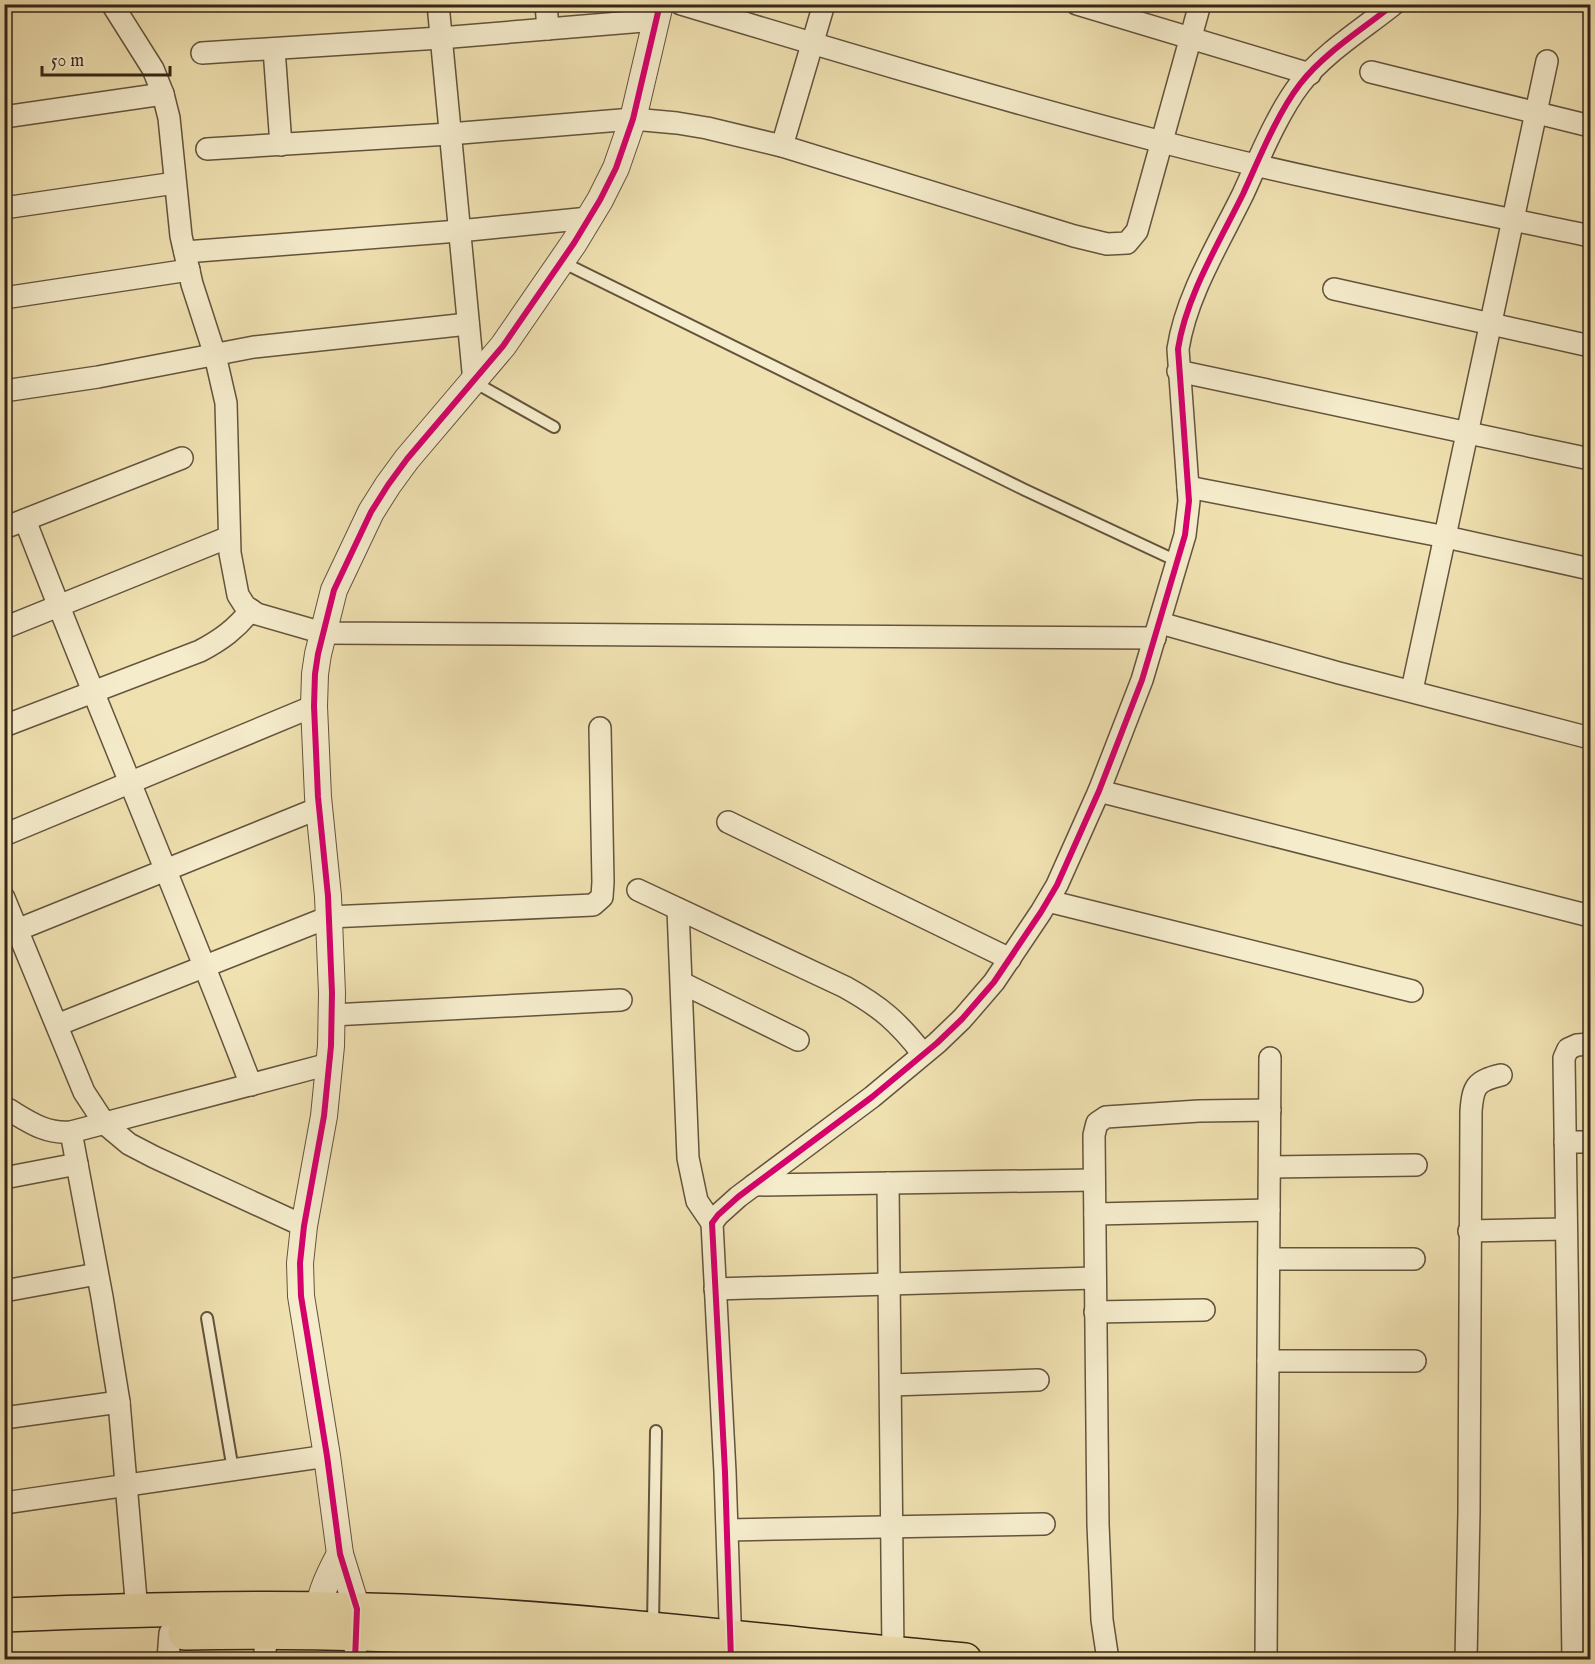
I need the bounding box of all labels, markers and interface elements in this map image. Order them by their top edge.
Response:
scale bar [42,39,170,77]
text: 50 m [51,50,84,73]

